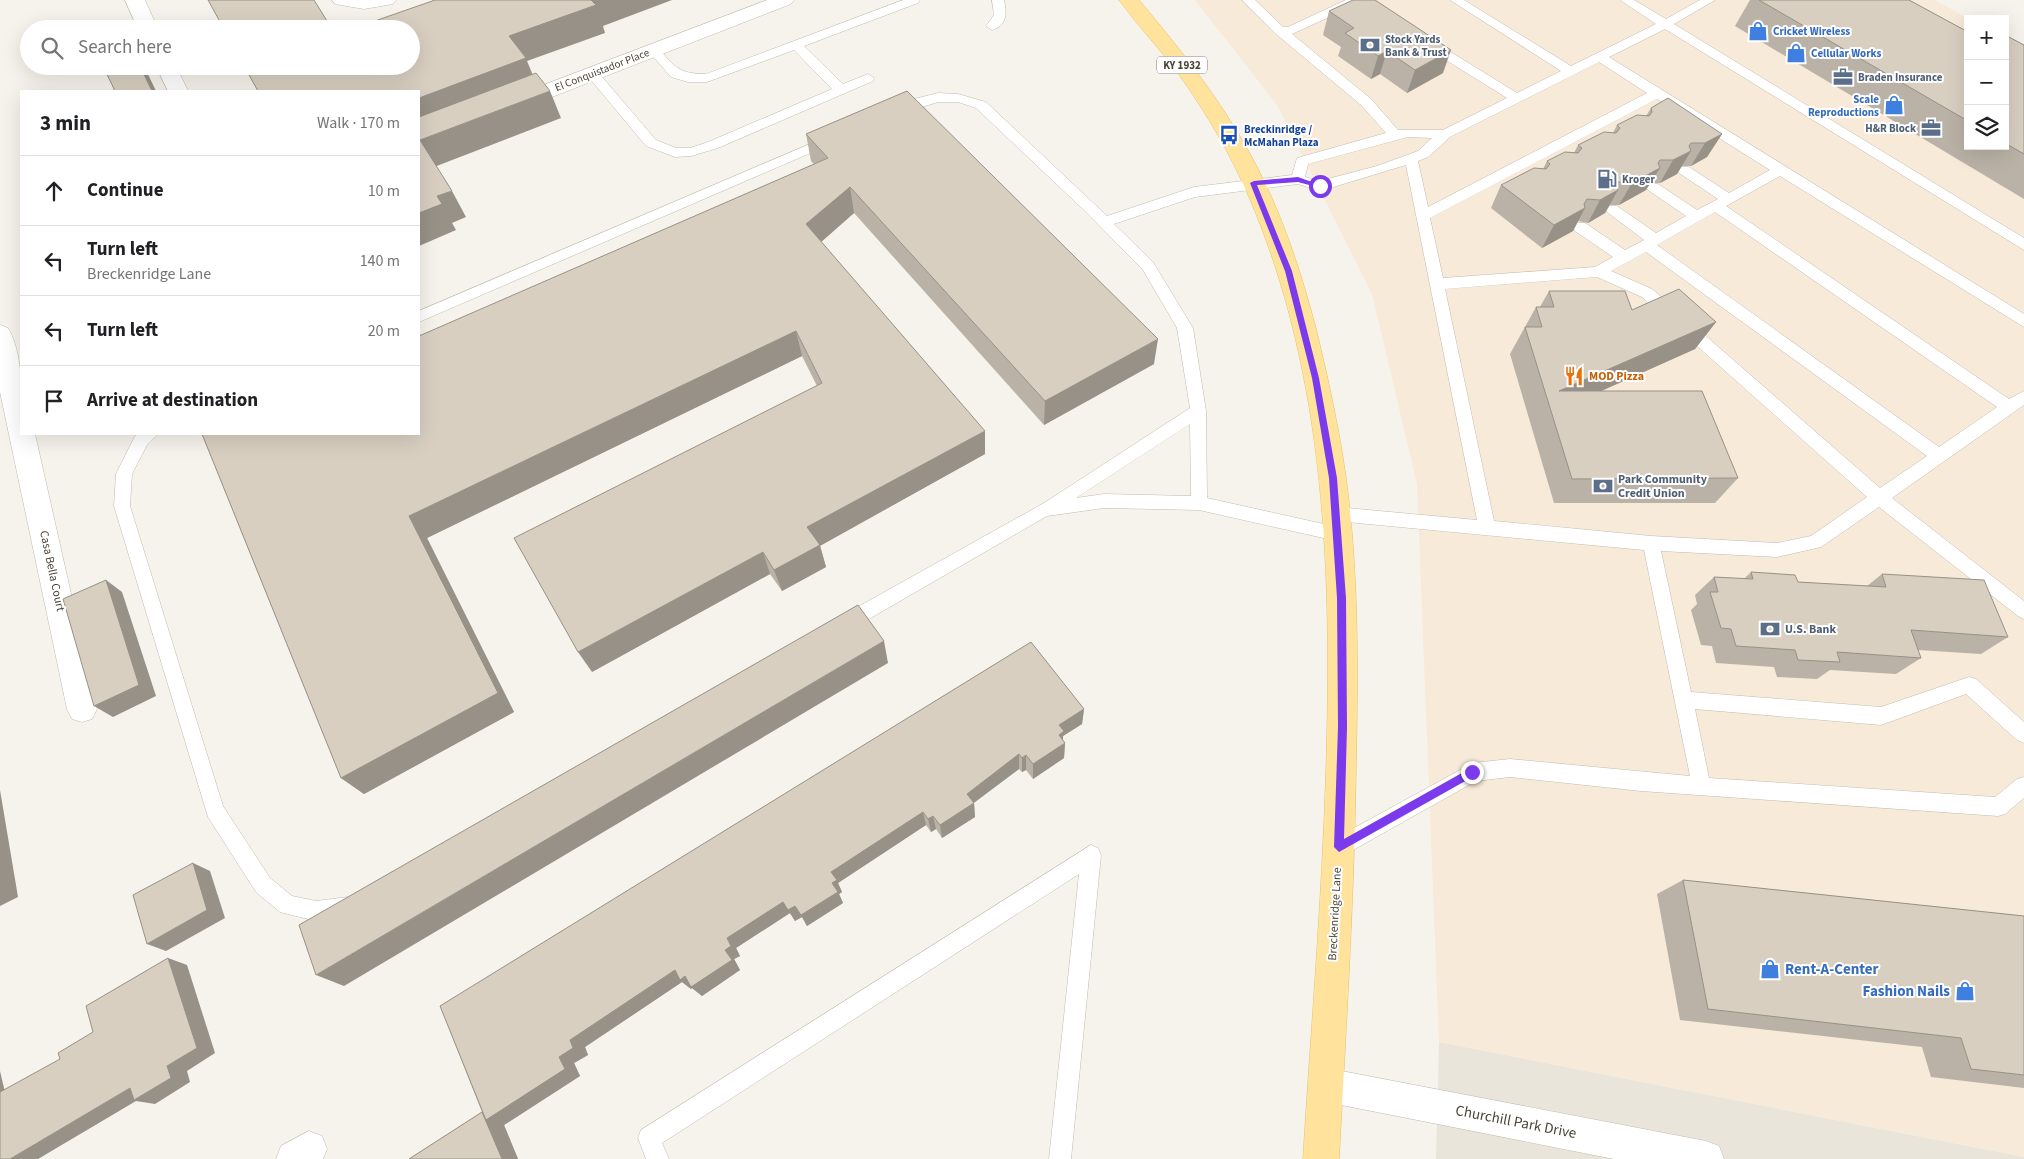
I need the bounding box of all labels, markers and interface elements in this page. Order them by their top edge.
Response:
map controls [1964,15,2009,150]
button: + [1964,15,2009,60]
search box [20,20,420,75]
shop icon: Cricket Wireless [1747,20,1769,42]
place label: Cricket Wireless [1773,24,1850,39]
place label: Stock Yards Bank & Trust [1385,32,1447,60]
icon: search [38,34,66,62]
text: Search here [78,34,172,61]
bank icon: Stock Yards Bank & Trust [1359,34,1381,56]
shop icon: Cellular Works [1785,42,1807,64]
street label: El Conquistador Place [553,45,652,95]
place label: Cellular Works [1811,46,1882,61]
road number: KY 1932 [1157,56,1207,74]
button: − [1964,60,2009,105]
office icon: Braden Insurance [1832,66,1854,88]
place label: Braden Insurance [1858,70,1943,85]
place label: Scale Reproductions [1808,92,1879,120]
shop icon: Scale Reproductions [1883,94,1905,116]
button: layers [1964,105,2009,150]
text: 3 min [40,108,91,138]
text: Walk · 170 m [317,112,400,134]
office icon: H&R Block [1920,117,1942,139]
place label: H&R Block [1865,121,1916,136]
place label: Breckinridge / McMahan Plaza [1244,122,1319,150]
bus stop icon: Breckinridge / McMahan Plaza [1218,124,1240,146]
fuel station icon: Kroger [1596,168,1618,190]
place label: Kroger [1622,172,1655,187]
route start [1309,175,1332,198]
icon: ahead [40,177,68,205]
text: Continue [87,177,164,204]
text: 10 m [368,180,400,202]
text: Turn left [87,236,158,263]
icon: left [40,247,68,275]
text: 140 m [360,250,400,272]
text: Breckenridge Lane [87,263,211,285]
icon: left [40,317,68,345]
text: Turn left [87,317,158,344]
text: 20 m [368,320,400,342]
restaurant icon: MOD Pizza [1563,365,1585,387]
place label: MOD Pizza [1589,368,1644,385]
icon: arrive [40,387,68,415]
text: Arrive at destination [87,387,258,414]
place label: Park Community Credit Union [1618,471,1708,502]
bank icon: Park Community Credit Union [1592,475,1614,497]
street label: Casa Bella Court [35,529,69,613]
bank icon: U.S. Bank [1759,618,1781,640]
place label: U.S. Bank [1785,621,1836,638]
route end [1461,761,1484,784]
street label: Breckenridge Lane [1324,867,1346,961]
shop icon: Rent-A-Center [1759,958,1781,980]
place label: Rent-A-Center [1785,959,1878,980]
shop icon: Fashion Nails [1954,980,1976,1002]
place label: Fashion Nails [1863,981,1950,1002]
street label: Churchill Park Drive [1454,1100,1578,1144]

